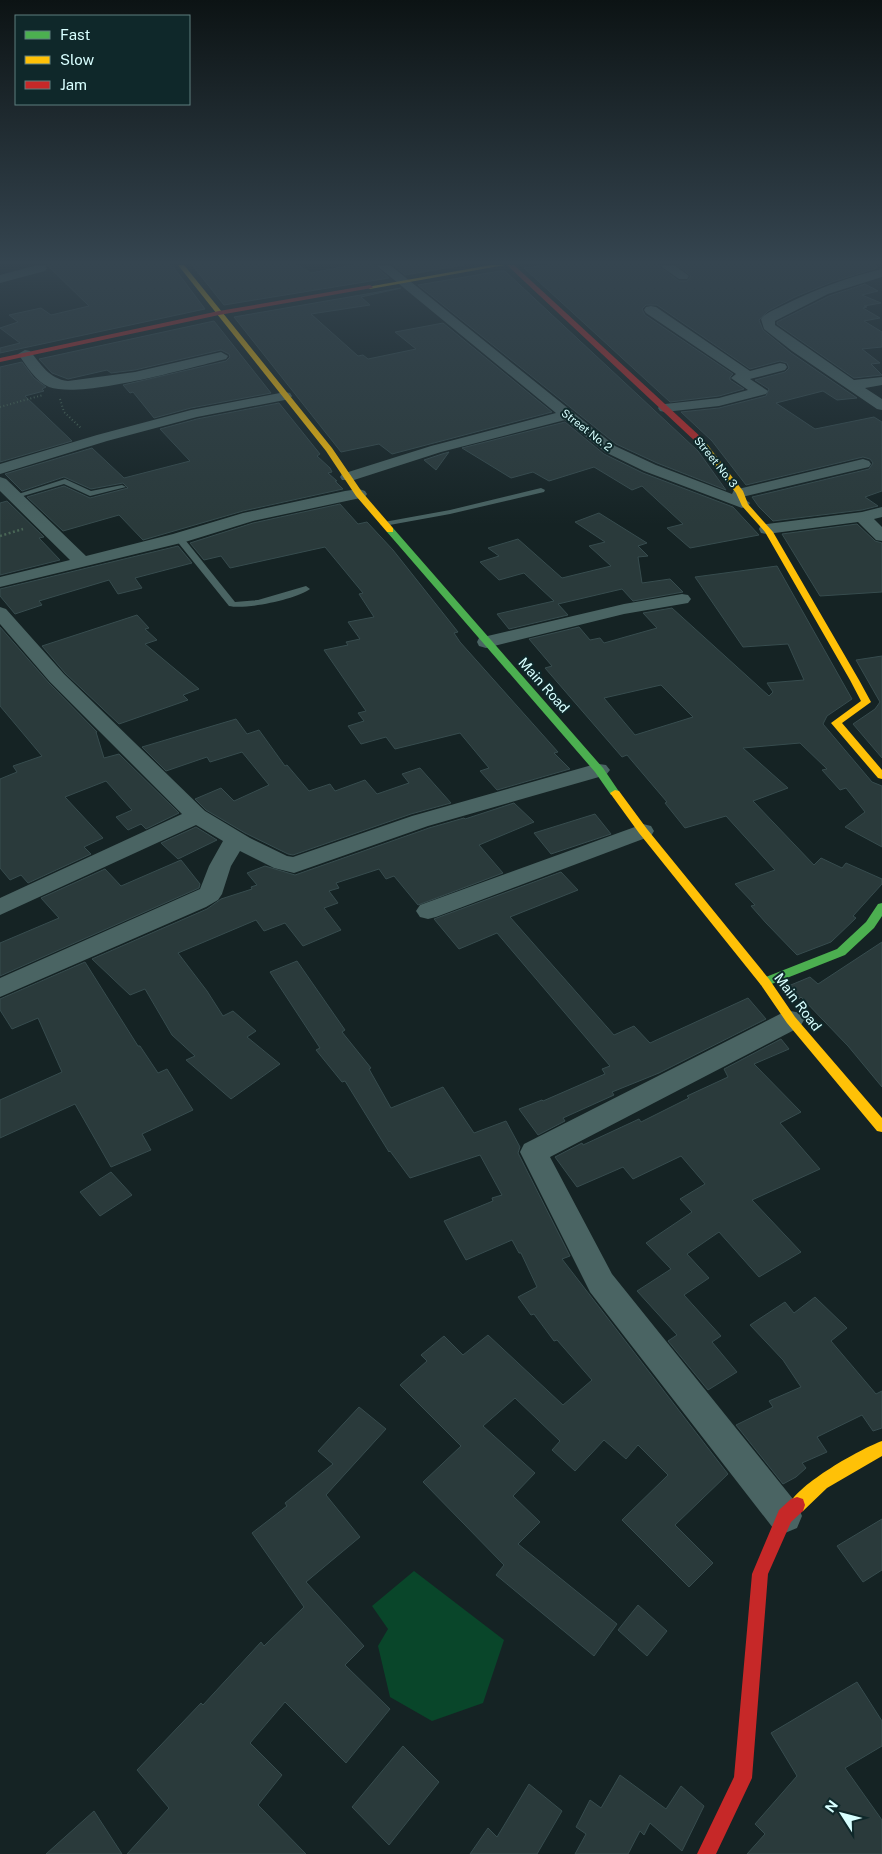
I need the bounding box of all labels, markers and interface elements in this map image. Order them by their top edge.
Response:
legend [15,15,190,105]
text: Fast [60,26,90,43]
text: Slow [60,51,95,68]
text: Jam [60,76,87,93]
street label: Street No. 2 [559,407,615,454]
street label: Street No. 3 [692,434,740,490]
street label: Main Road [515,654,573,716]
street label: Main Road [771,970,825,1034]
north arrow [817,1789,867,1839]
text: N [822,1797,841,1815]

